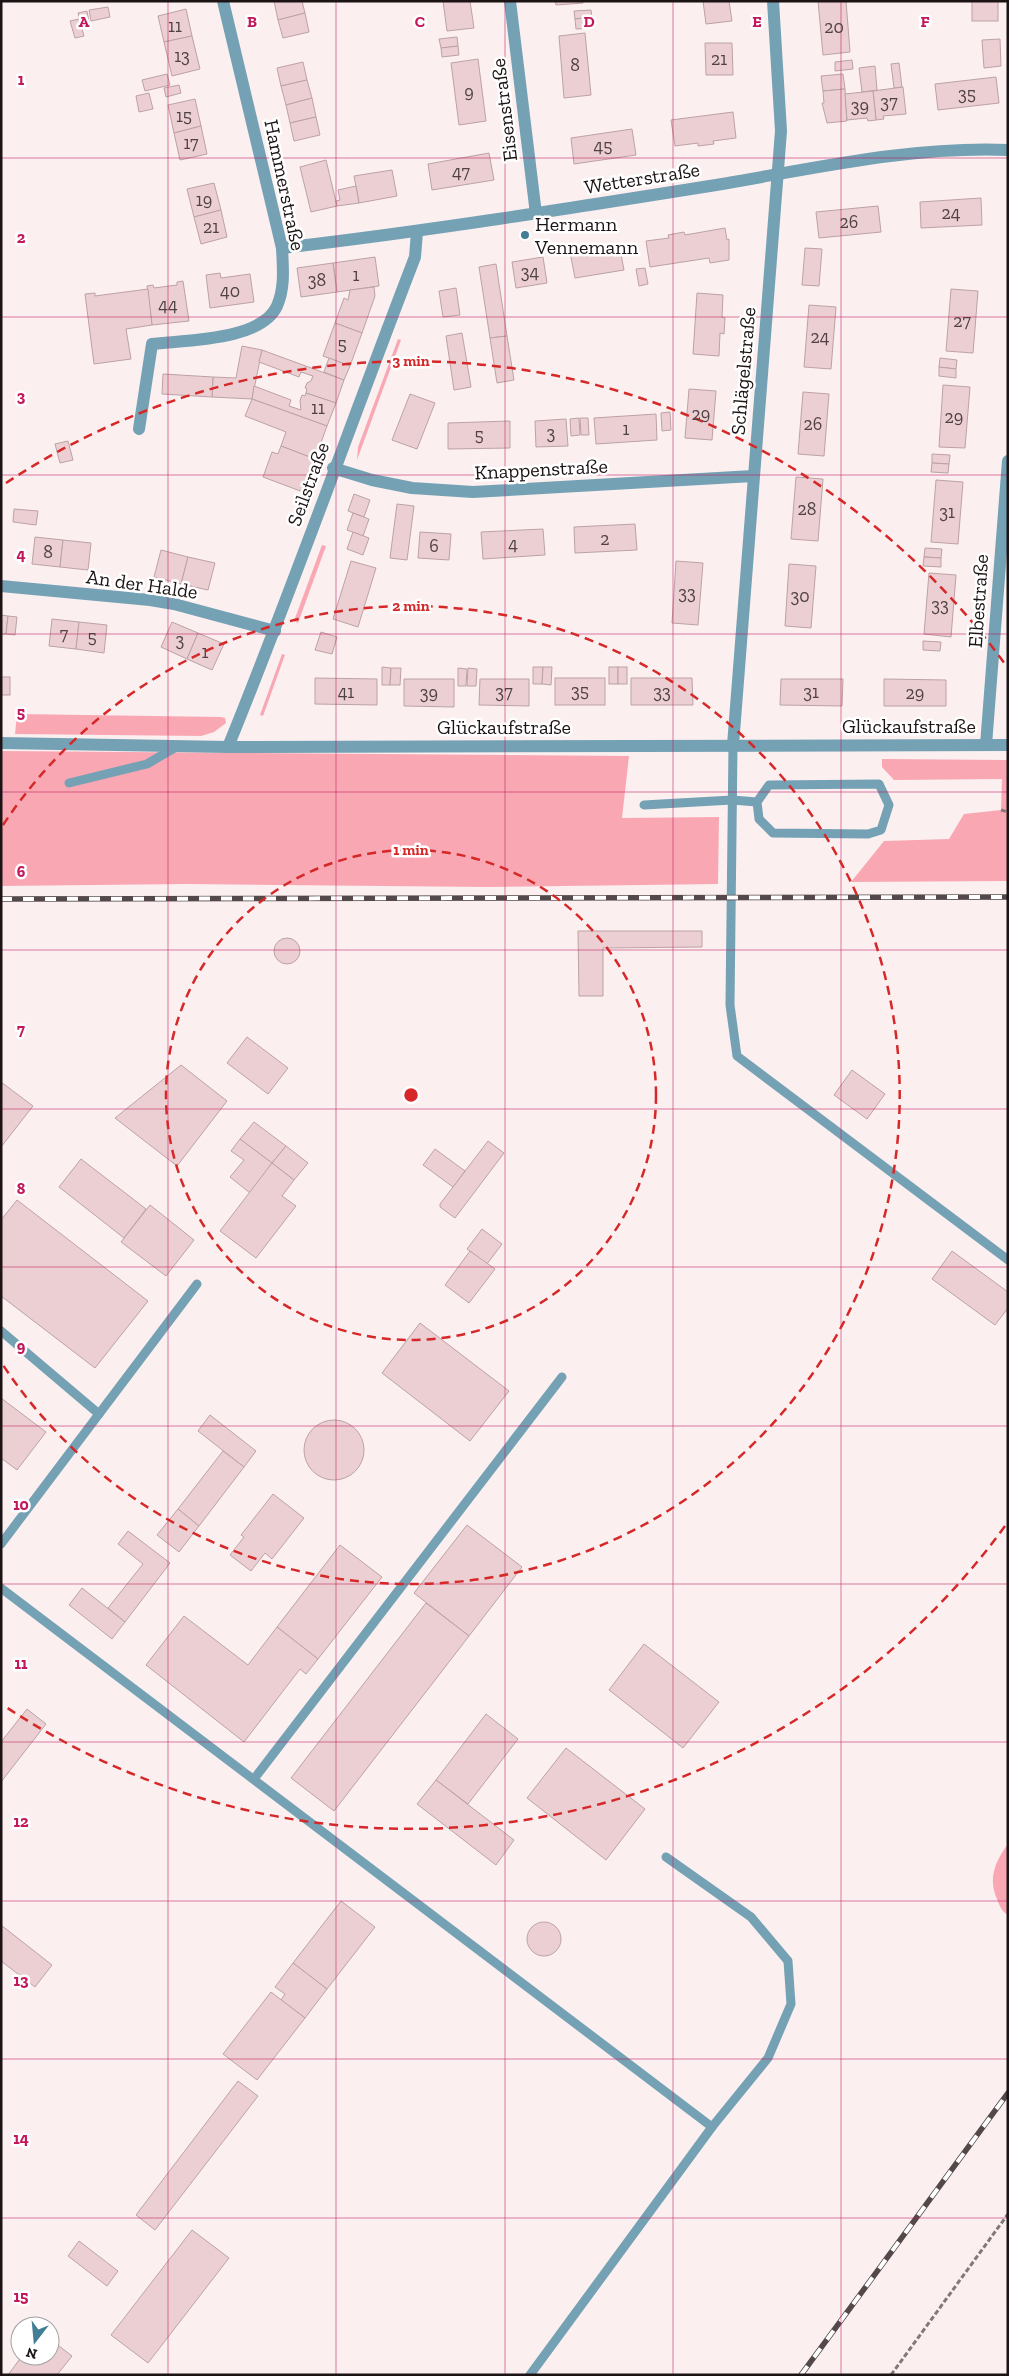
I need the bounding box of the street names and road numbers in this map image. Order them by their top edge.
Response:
street label: Eisenstraße [486,57,522,163]
street label: Hammerstraße [259,117,311,253]
street label: Wetterstraße [583,157,701,199]
street label: Schlägelstraße [725,306,761,436]
street label: Seilstraße [282,439,334,529]
street label: Knappenstraße [474,454,608,484]
street label: Elbestraße [963,553,993,649]
street label: An der Halde [85,564,199,604]
street label: Glückaufstraße [842,714,976,738]
street label: Glückaufstraße [437,715,571,739]

